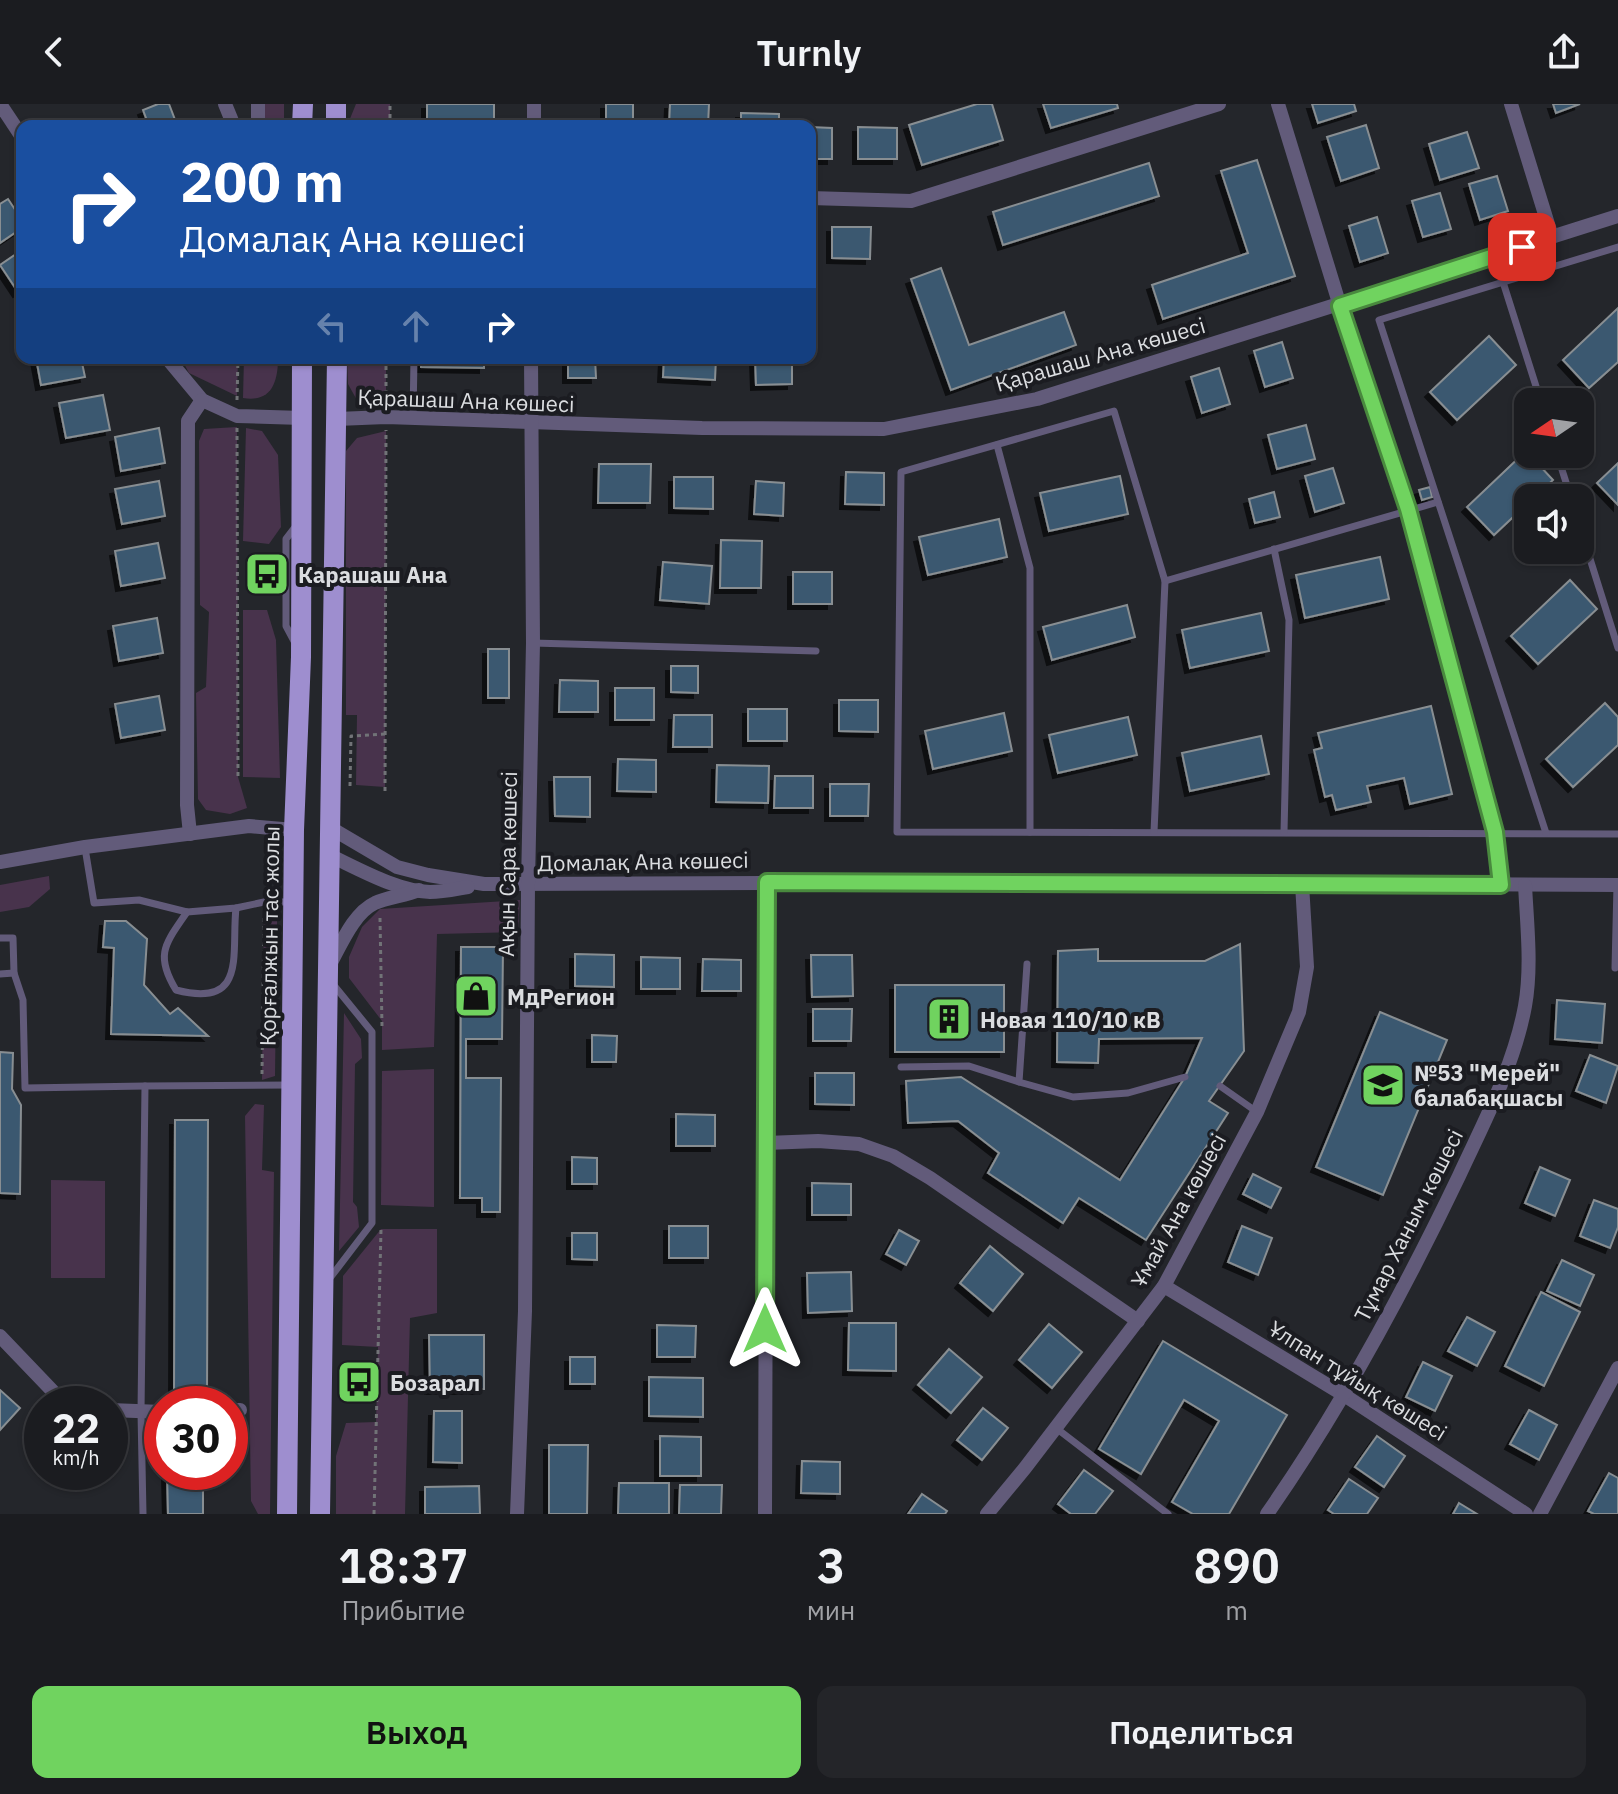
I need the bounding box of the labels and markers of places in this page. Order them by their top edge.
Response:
pin [1488,213,1556,281]
bus stop icon: Карашаш Ана [243,550,291,598]
place label: Карашаш Ана [298,560,447,589]
shop icon: МдРегион [452,972,500,1020]
place label: МдРегион [507,982,615,1011]
building icon: Новая 110/10 кВ [925,995,973,1043]
place label: Новая 110/10 кВ [980,1005,1161,1034]
place label: №53 "Мерей" балабақшасы [1414,1058,1563,1112]
school or university icon: №53 "Мерей" балабақшасы [1359,1061,1407,1109]
bus stop icon: Бозарал [335,1358,383,1406]
place label: Бозарал [390,1368,480,1397]

